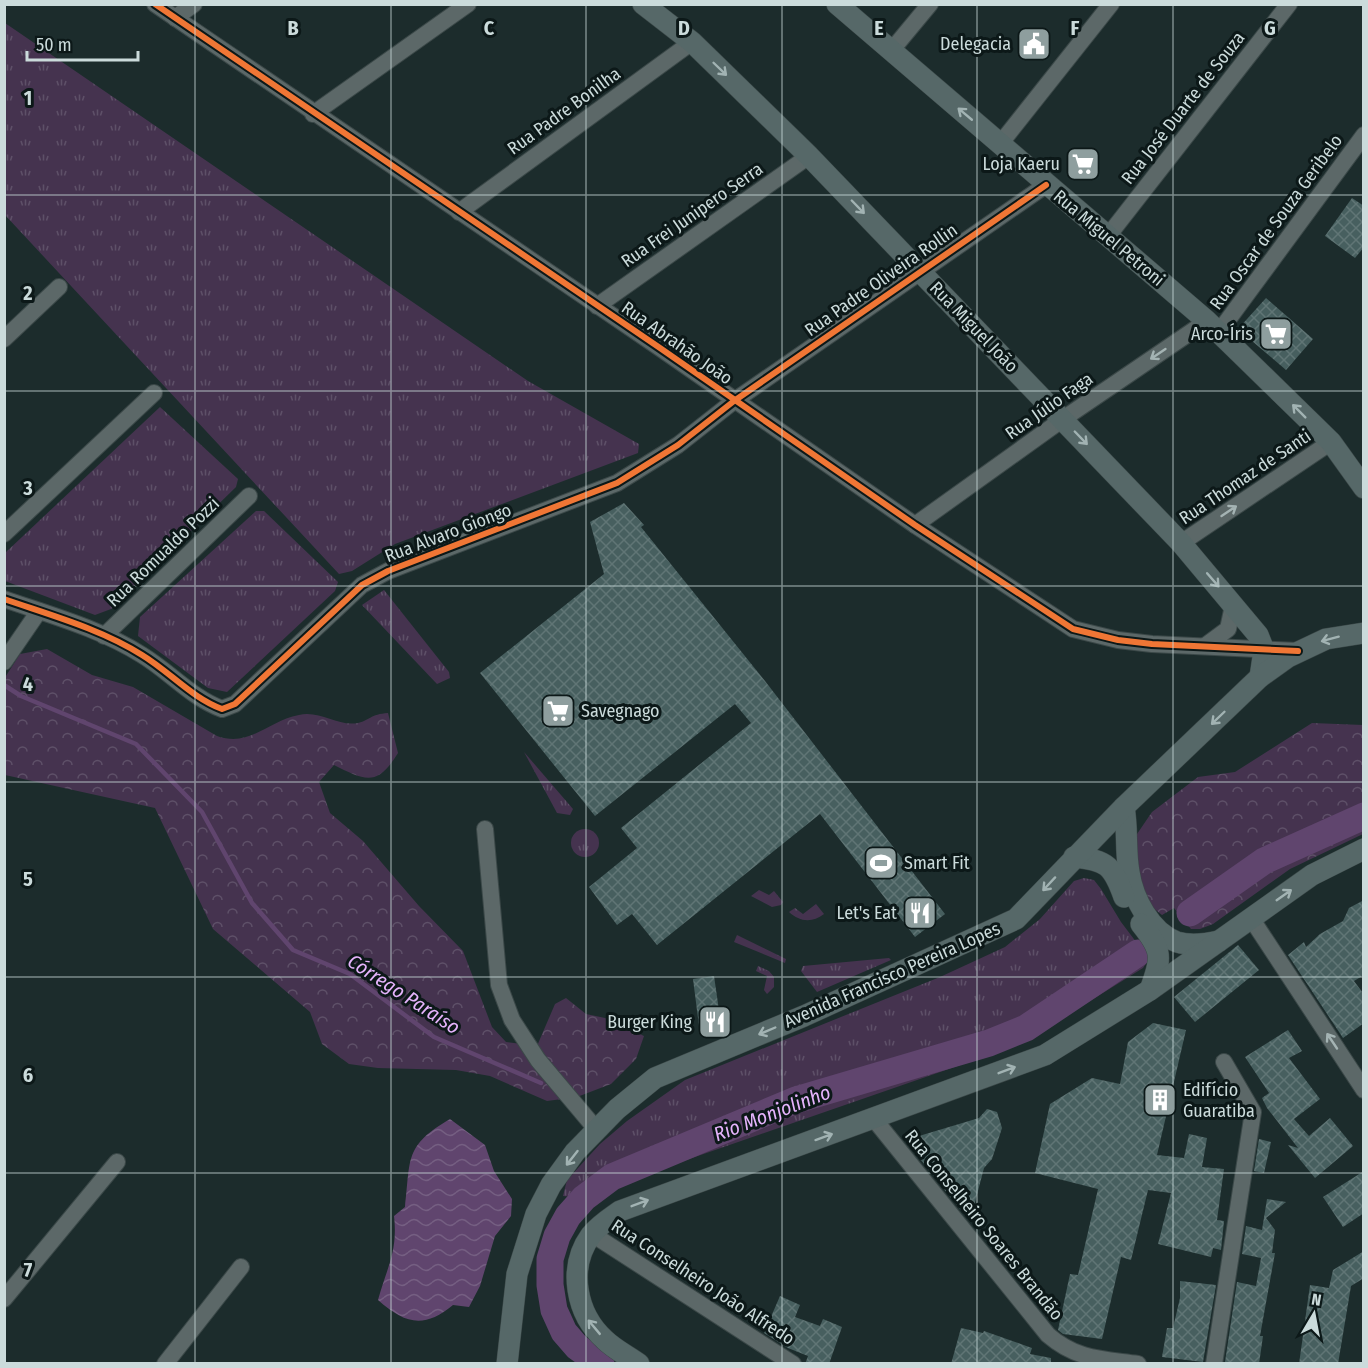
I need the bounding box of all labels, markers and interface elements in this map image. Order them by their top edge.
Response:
text: B [287,16,299,40]
text: C [484,16,495,40]
text: D [678,16,690,40]
text: E [874,16,884,40]
text: F [1071,16,1080,40]
text: G [1264,16,1276,40]
scale bar [27,24,138,62]
public building icon: Delegacia [1016,26,1052,62]
street label: Rua José Duarte de Souza [1117,27,1249,189]
place label: Delegacia [940,33,1011,55]
text: 50 m [36,34,72,56]
one-way arrow [712,61,727,76]
street label: Rua Padre Bonilha [503,62,625,159]
text: 1 [24,86,32,110]
one-way arrow [958,108,974,121]
street label: Rua Oscar de Souza Geribelo [1205,130,1347,314]
supermarket icon: Loja Kaeru [1065,146,1101,182]
place label: Loja Kaeru [983,153,1060,175]
street label: Rua Frei Junipero Serra [617,158,767,272]
street label: Rua Miguel Petroni [1049,185,1169,291]
one-way arrow [850,199,865,214]
street label: Rua Padre Oliveira Rollin [800,219,962,341]
street label: Rua Miguel João [925,277,1023,377]
text: 2 [22,281,33,305]
street label: Rua Abrahão João [617,297,737,389]
supermarket icon: Arco-Íris [1258,316,1294,352]
place label: Arco-Íris [1191,322,1253,345]
one-way arrow [1151,348,1167,360]
street label: Rua Júlio Faga [1001,368,1097,444]
one-way arrow [1292,404,1307,419]
street label: Rua Thomaz de Santi [1175,425,1315,529]
one-way arrow [1073,430,1088,445]
text: 3 [22,476,33,500]
street label: Rua Romualdo Pozzi [102,493,224,611]
street label: Rua Alvaro Giongo [382,499,514,567]
one-way arrow [1221,504,1238,517]
one-way arrow [1206,573,1220,588]
one-way arrow [1321,634,1340,645]
text: 4 [23,672,33,696]
supermarket icon: Savegnago [540,693,576,729]
place label: Savegnago [581,700,660,722]
one-way arrow [1210,710,1225,725]
sports icon: Smart Fit [863,845,899,881]
place label: Smart Fit [904,852,970,874]
text: 5 [23,867,33,891]
one-way arrow [1041,876,1056,891]
one-way arrow [1275,889,1291,901]
restaurant icon: Let's Eat [902,895,938,931]
place label: Let's Eat [837,902,897,924]
street label: Avenida Francisco Pereira Lopes [781,917,1004,1033]
water label: Córrego Paraíso [343,949,465,1039]
restaurant icon: Burger King [697,1004,733,1040]
place label: Burger King [607,1011,693,1033]
one-way arrow [758,1027,776,1038]
one-way arrow [1326,1033,1338,1049]
text: 6 [23,1063,33,1087]
one-way arrow [997,1064,1016,1075]
place label: Edifício Guaratiba [1183,1079,1255,1122]
water label: Rio Monjolinho [710,1080,834,1146]
building icon: Edifício Guaratiba [1142,1082,1178,1118]
street label: Rua Conselheiro Soares Brandão [900,1125,1068,1325]
one-way arrow [814,1131,833,1142]
one-way arrow [565,1149,578,1165]
one-way arrow [630,1197,649,1208]
street label: Rua Conselheiro João Alfredo [607,1215,799,1349]
text: 7 [24,1258,33,1282]
north arrow [1284,1284,1344,1344]
text: N [1310,1290,1323,1310]
one-way arrow [588,1320,601,1336]

